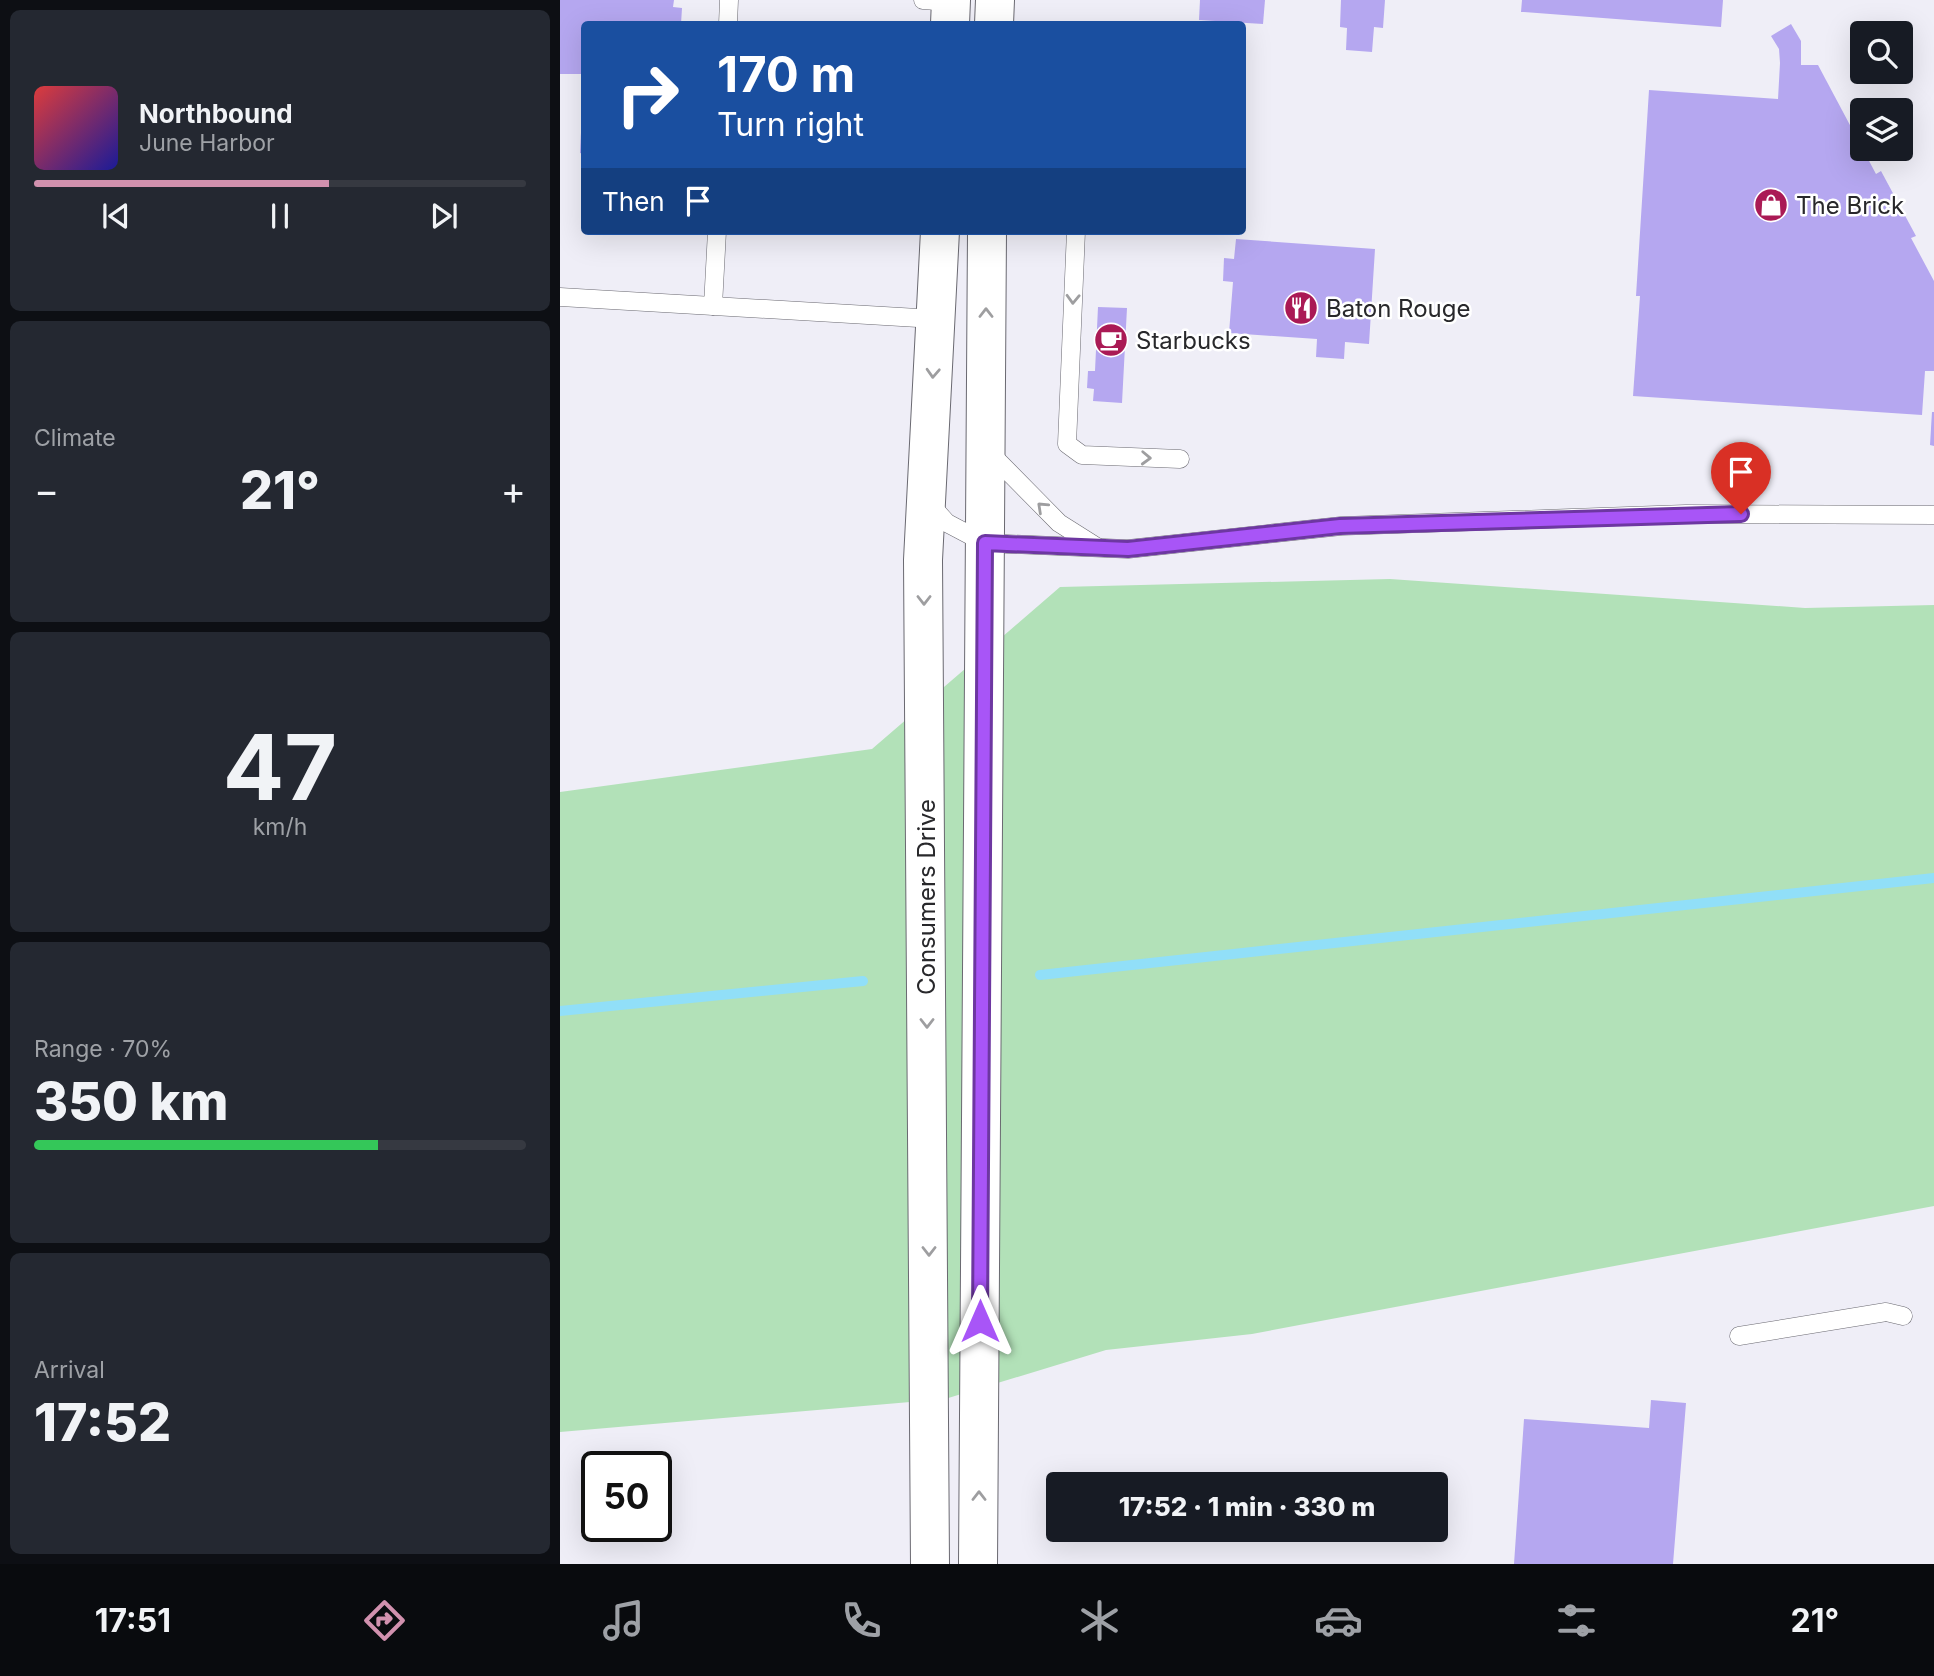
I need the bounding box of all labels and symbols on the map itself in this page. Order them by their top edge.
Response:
shop icon: The Brick [1752,186,1790,224]
place label: The Brick [1796,191,1904,220]
restaurant icon: Baton Rouge [1282,289,1320,327]
one-way arrow [1066,294,1081,305]
place label: Baton Rouge [1326,294,1471,323]
one-way arrow [979,307,994,318]
cafe icon: Starbucks [1092,321,1130,359]
place label: Starbucks [1136,326,1251,355]
one-way arrow [925,367,940,378]
pin [1711,442,1771,514]
one-way arrow [1141,450,1152,465]
one-way arrow [1037,502,1050,515]
one-way arrow [916,595,932,606]
street label: Consumers Drive [912,799,941,995]
one-way arrow [919,1019,935,1029]
one-way arrow [921,1246,937,1257]
position arrow [943,1284,1017,1358]
speed limit sign: 50 [581,1451,672,1542]
one-way arrow [971,1490,986,1501]

